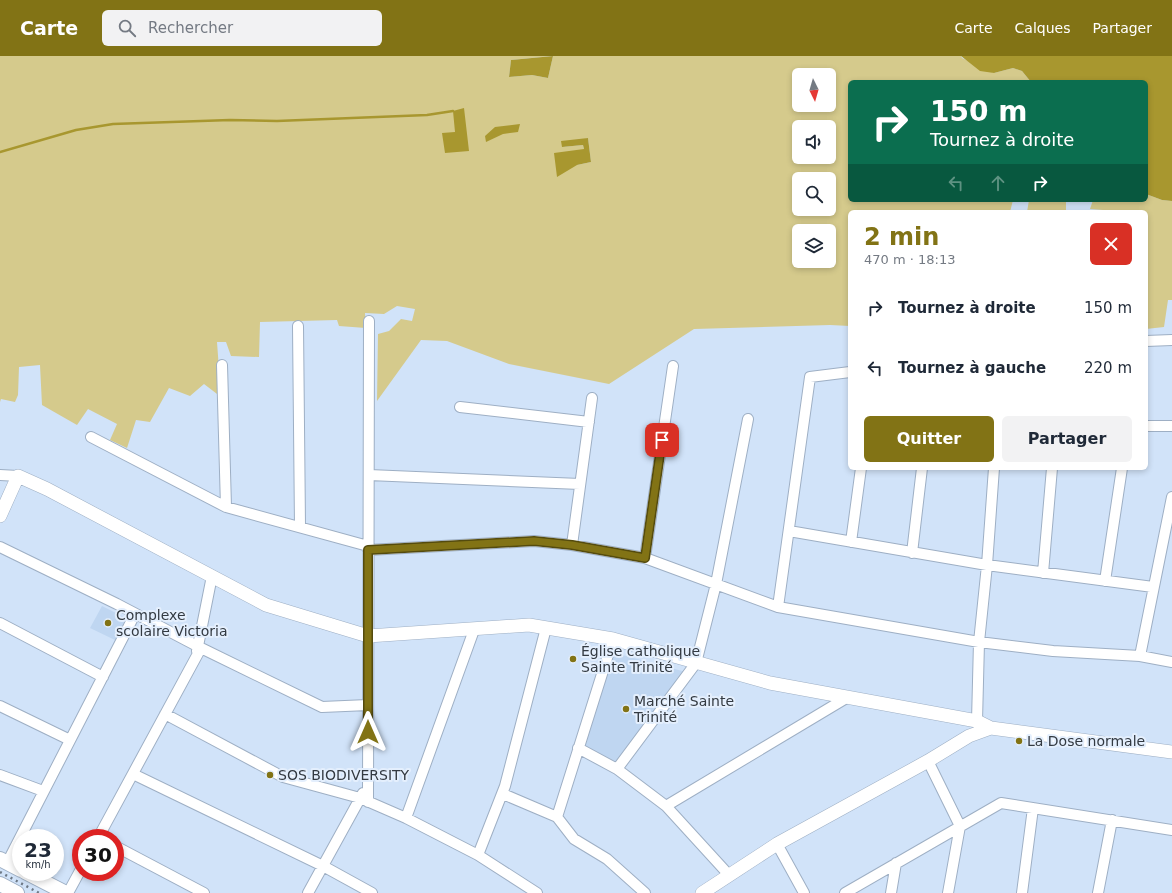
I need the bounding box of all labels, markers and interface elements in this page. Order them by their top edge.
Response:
search box [102,10,382,46]
text: Carte [20,17,78,39]
icon: search [116,17,138,39]
text: Rechercher [148,19,233,37]
text: Carte [954,20,993,36]
text: Calques [1015,20,1071,36]
text: Partager [1093,20,1152,36]
north arrow [792,68,836,112]
map controls [792,68,836,268]
text: 150 m [930,95,1027,128]
icon: right [864,96,916,148]
button: sound [792,120,836,164]
text: Tournez à droite [930,129,1074,150]
button: search [792,172,836,216]
icon: left [945,172,967,194]
icon: ahead [987,172,1009,194]
icon: right [1029,172,1051,194]
text: 2 min [864,223,939,251]
button: close [1090,223,1132,265]
button: layers [792,224,836,268]
text: 470 m · 18:13 [864,252,955,267]
icon: right [864,297,886,319]
text: Tournez à droite [898,299,1036,317]
text: 150 m [1084,299,1132,317]
icon: left [864,357,886,379]
text: Tournez à gauche [898,359,1046,377]
text: 220 m [1084,359,1132,377]
button: Quitter [864,416,994,462]
button: Partager [1002,416,1132,462]
pin [645,423,679,457]
icon: arrive [651,429,673,451]
place label: Complexe scolaire Victoria [116,607,228,639]
marker: Complexe scolaire Victoria [103,618,113,628]
place label: Église catholique Sainte Trinité [581,643,700,675]
marker: Église catholique Sainte Trinité [568,654,578,664]
place label: Marché Sainte Trinité [633,693,734,725]
marker: Marché Sainte Trinité [621,704,631,714]
position arrow [347,711,389,753]
place label: La Dose normale [1027,733,1145,749]
marker: La Dose normale [1014,736,1024,746]
place label: SOS BIODIVERSITY [278,767,410,783]
marker: SOS BIODIVERSITY [265,770,275,780]
speed limit sign: 30 [72,829,124,881]
text: 23 [24,838,52,862]
text: km/h [25,859,51,870]

